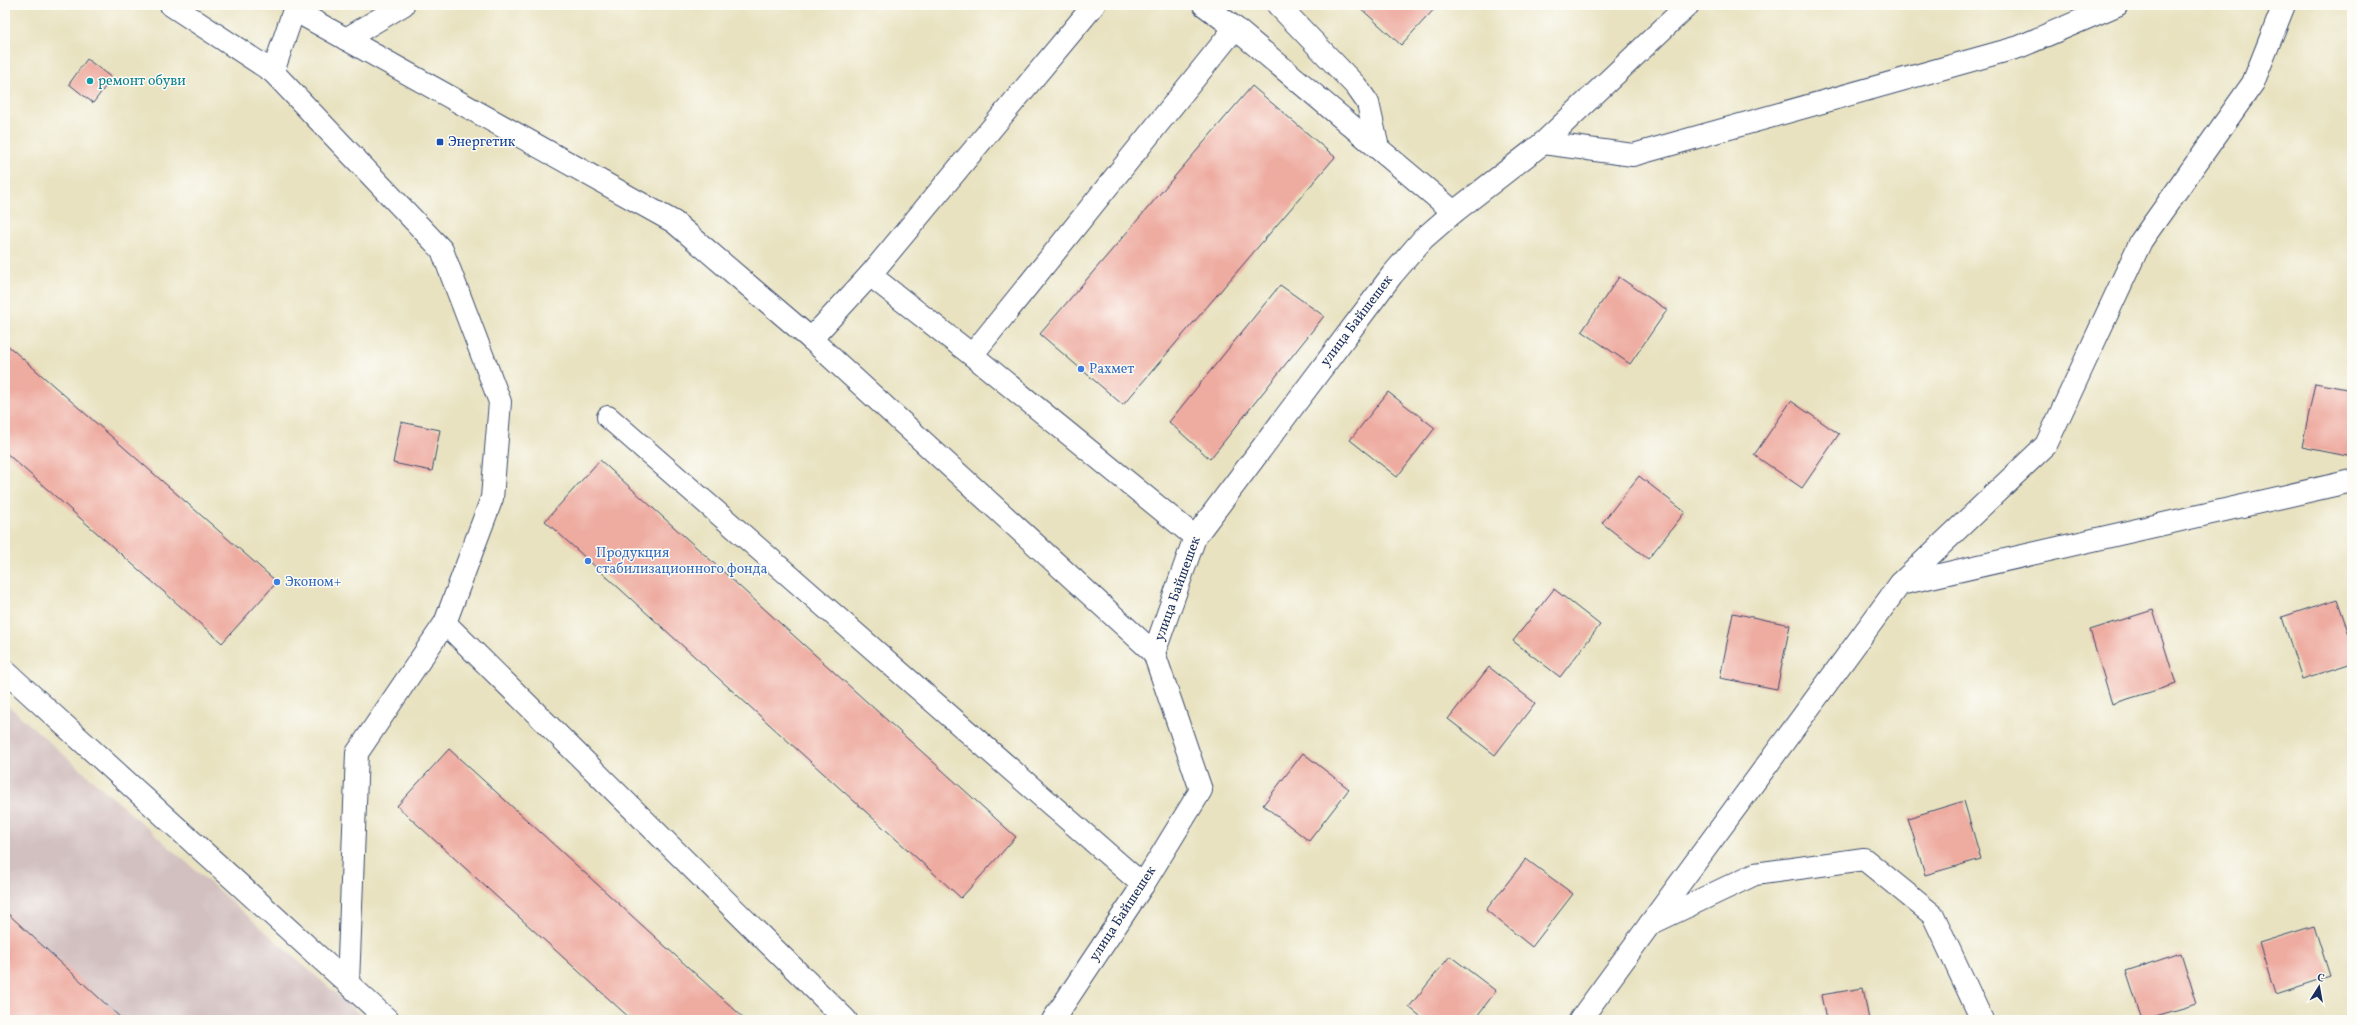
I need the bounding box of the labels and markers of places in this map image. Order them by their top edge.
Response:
place label: ремонт обуви [98,72,186,91]
marker: ремонт обуви [85,76,95,86]
place label: Энергетик [448,133,516,152]
marker: Энергетик [435,137,445,147]
place label: Рахмет [1089,360,1134,379]
marker: Рахмет [1076,364,1086,374]
place label: Продукция стабилизационного фонда [596,544,768,579]
marker: Продукция стабилизационного фонда [583,556,593,566]
place label: Эконом+ [285,573,342,592]
marker: Эконом+ [272,577,282,587]

